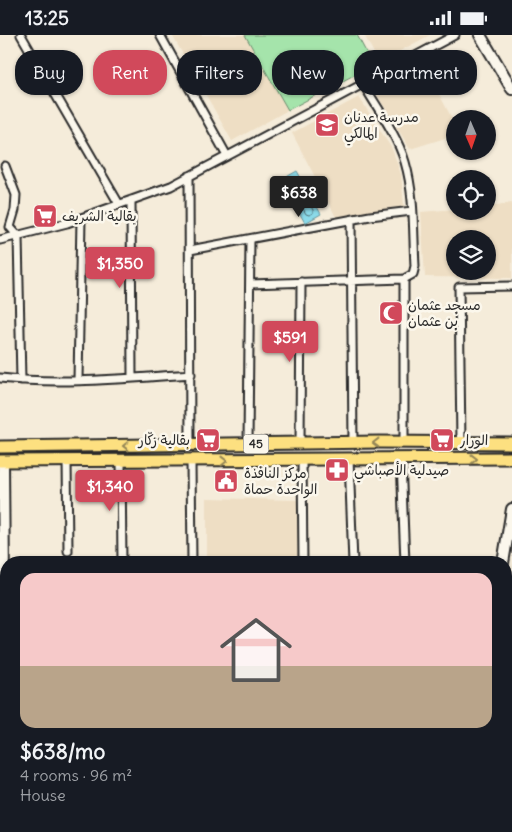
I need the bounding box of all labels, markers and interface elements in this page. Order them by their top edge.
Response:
text: 13:25 [25,6,69,30]
chip: Buy [15,50,83,95]
chip: Rent [93,50,167,95]
chip: Filters [177,50,262,95]
chip: New [272,50,344,95]
chip: Apartment [354,50,477,95]
place label: مدرسة عدنان المالكي [344,108,419,146]
north arrow [446,110,496,160]
map controls [446,110,496,280]
school or university icon: مدرسة عدنان المالكي [314,112,340,138]
button: locate [446,170,496,220]
pin: $638 [269,175,329,218]
text: $638 [281,182,317,202]
supermarket icon: بقالية الشريف [32,203,58,229]
place label: بقالية الشريف [62,207,137,225]
button: layers [446,230,496,280]
pin: $1,350 [79,247,161,289]
text: $1,350 [96,253,144,273]
place label: مسجد عثمان بن عثمان [408,296,481,330]
mosque icon: مسجد عثمان بن عثمان [378,300,404,326]
pin: $591 [260,321,320,363]
text: $591 [273,327,307,347]
supermarket icon: بقالية زكّار [195,427,221,453]
supermarket icon: الورار [429,427,455,453]
place label: بقالية زكّار [138,431,190,449]
place label: الورار [459,431,488,449]
road number: 45 [244,434,268,453]
one-way arrow [372,437,380,448]
one-way arrow [122,441,130,451]
one-way arrow [470,453,478,464]
one-way arrow [220,456,228,466]
pharmacy icon: صيدلية الأصباشي [324,457,350,483]
place label: صيدلية الأصباشي [354,461,449,483]
place label: مركز النافذة الواحدة حماة [244,464,317,499]
public building icon: مركز النافذة الواحدة حماة [213,468,239,494]
pin: $1,340 [69,469,151,512]
text: $1,340 [86,476,134,496]
icon: home [211,605,301,695]
text: $638/mo [20,738,105,765]
text: 4 rooms · 96 m² [20,765,132,785]
text: House [20,785,66,805]

